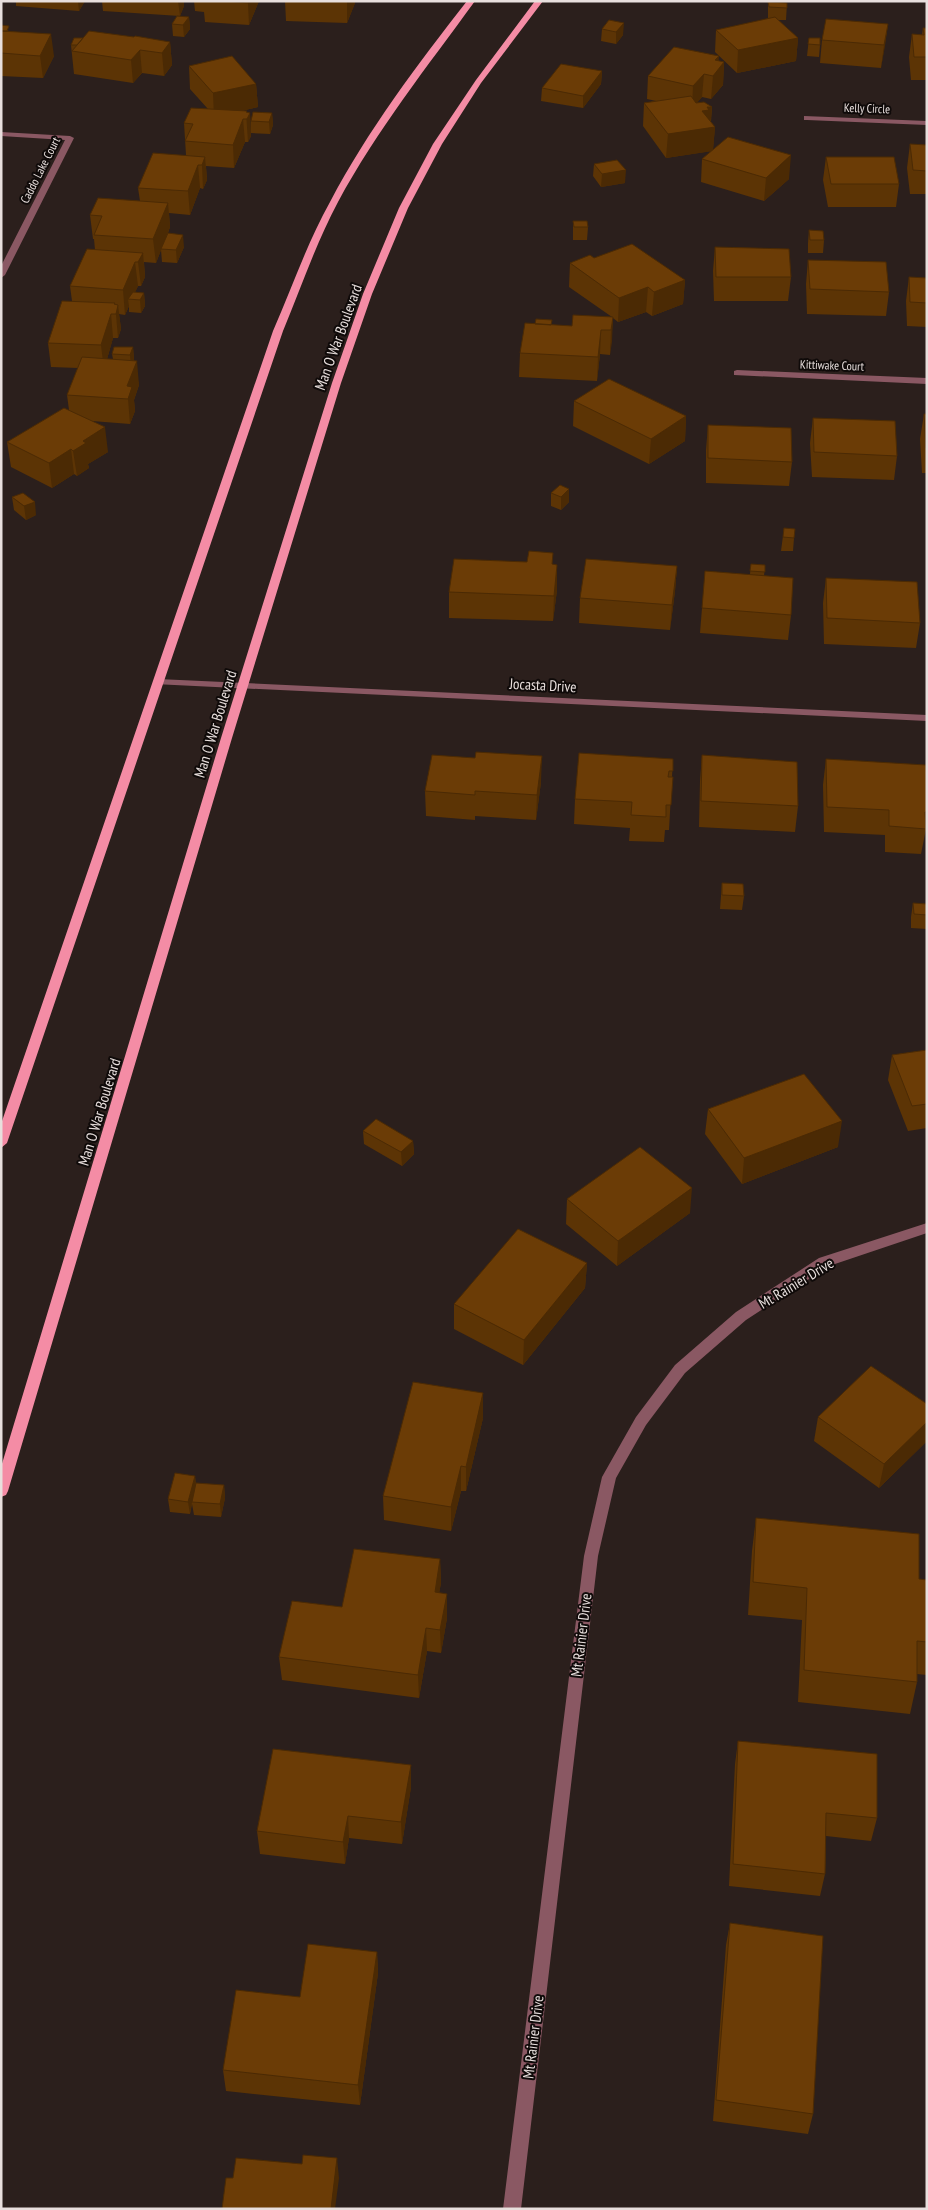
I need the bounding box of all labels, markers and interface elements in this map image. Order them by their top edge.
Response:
street label: Kelly Circle [844,100,890,116]
street label: Caddo Lake Court [17,134,63,206]
street label: Man O War Boulevard [310,281,366,393]
street label: Kittiwake Court [800,356,865,374]
street label: Man O War Boulevard [190,668,240,780]
street label: Jocasta Drive [508,674,577,696]
street label: Man O War Boulevard [74,1056,124,1168]
street label: Mt Rainier Drive [755,1253,837,1313]
street label: Mt Rainier Drive [566,1592,596,1678]
street label: Mt Rainier Drive [518,1994,548,2080]

